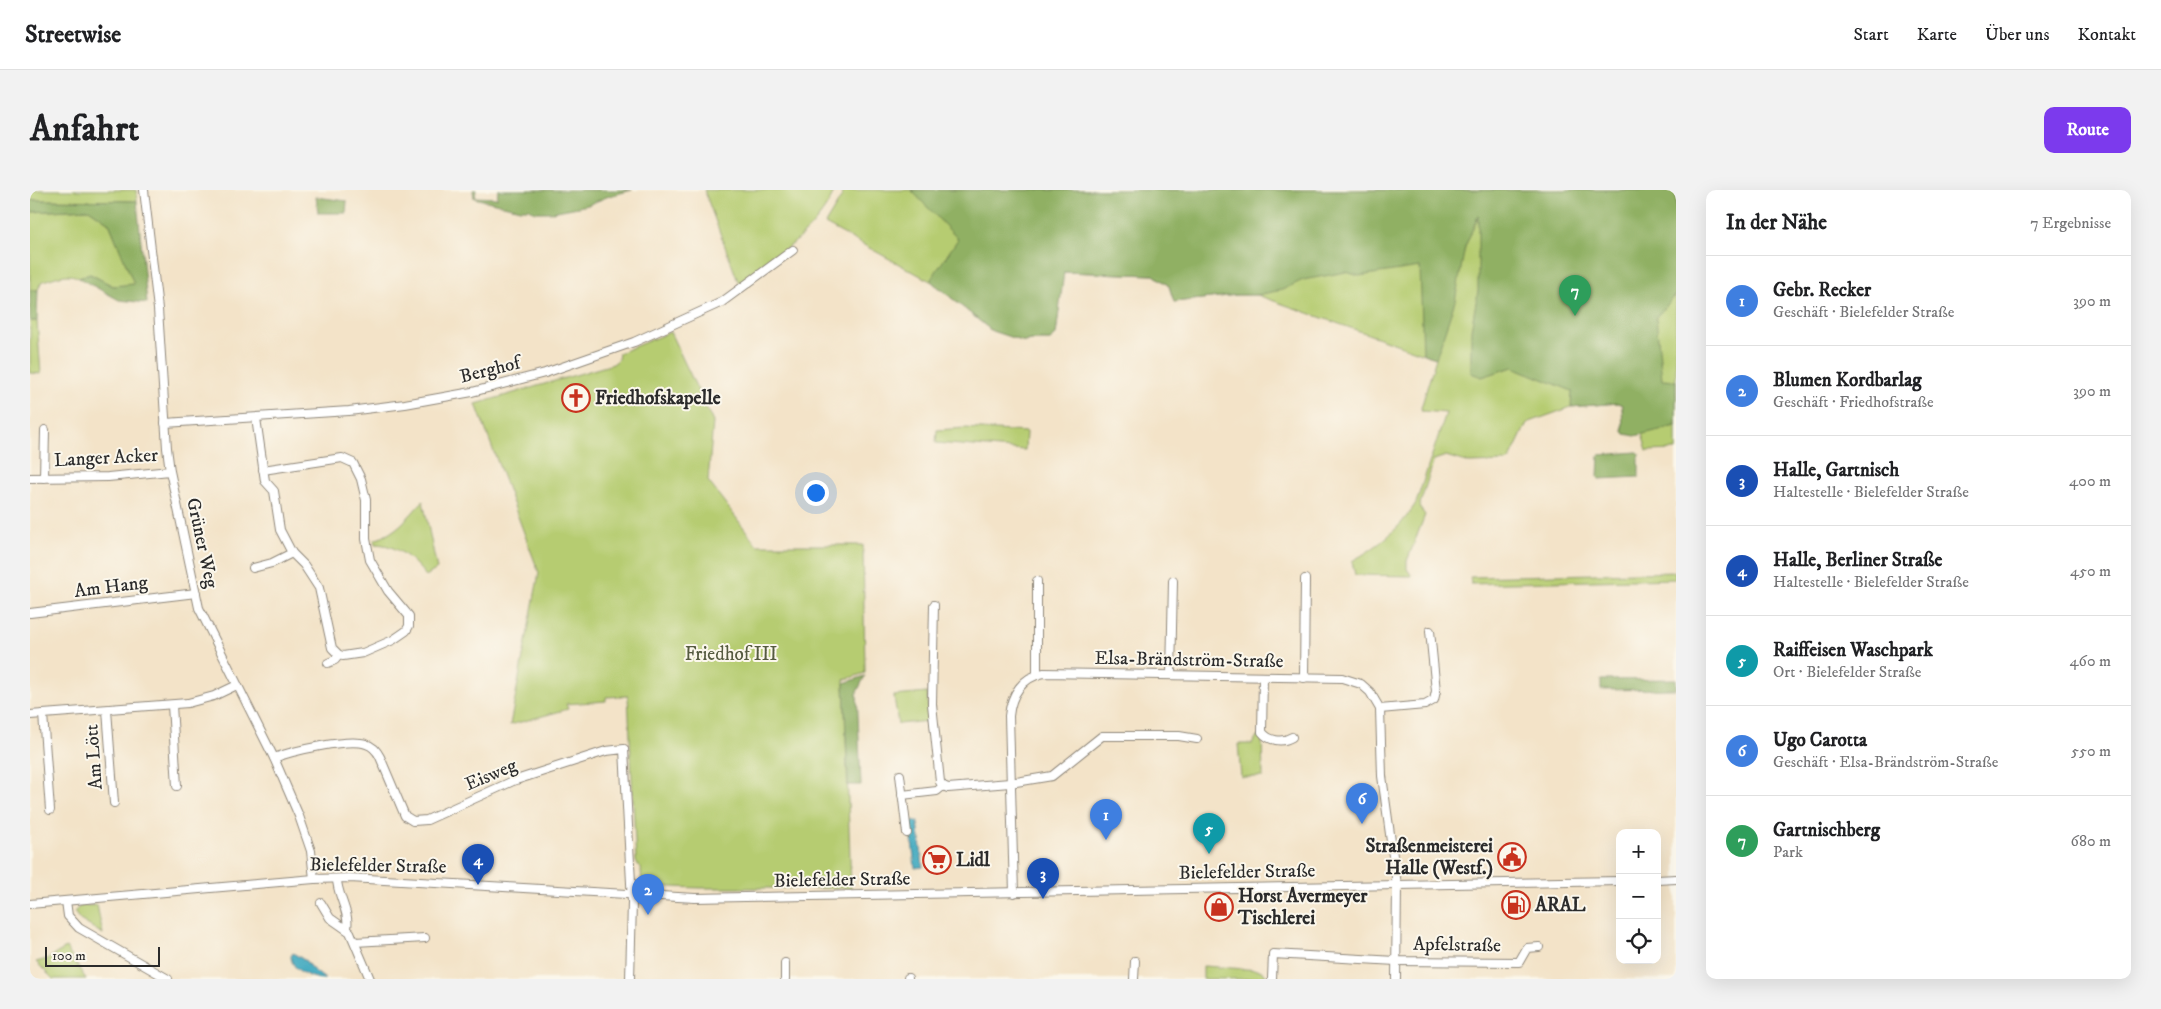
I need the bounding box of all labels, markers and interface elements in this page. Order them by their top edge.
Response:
text: Streetwise [25,20,121,50]
text: Start [1853,24,1889,46]
text: Karte [1917,24,1957,46]
text: Über uns [1985,24,2049,46]
text: Kontakt [2077,24,2136,46]
button: Route [2044,107,2131,153]
text: Anfahrt [30,108,139,152]
text: In der Nähe [1726,210,1827,236]
text: 7 Ergebnisse [2030,213,2111,233]
pin: 7 [1559,275,1591,316]
text: Gebr. Recker [1773,279,1871,302]
text: 1 [1739,291,1745,311]
text: 390 m [2073,291,2111,311]
text: Geschäft · Bielefelder Straße [1773,302,1954,322]
street label: Berghof [457,351,525,389]
text: Blumen Kordbarlag [1773,369,1922,392]
text: 2 [1738,381,1746,401]
text: 390 m [2073,381,2111,401]
church icon: Friedhofskapelle [561,383,591,413]
place label: Friedhofskapelle [595,387,721,410]
text: Geschäft · Friedhofstraße [1773,392,1934,412]
street label: Langer Acker [53,444,159,472]
text: Halle, Gartnisch [1773,459,1899,482]
text: 3 [1739,471,1745,491]
text: 400 m [2069,471,2111,491]
your location [803,480,829,506]
text: Haltestelle · Bielefelder Straße [1773,482,1969,502]
street label: Grüner Weg [181,496,223,591]
text: Halle, Berliner Straße [1773,549,1942,572]
text: 4 [1737,561,1747,581]
text: 450 m [2070,561,2111,581]
street label: Am Hang [73,571,150,603]
text: Haltestelle · Bielefelder Straße [1773,572,1969,592]
text: Raiffeisen Waschpark [1773,639,1933,662]
park label: Friedhof III [685,643,778,666]
street label: Elsa-Brändström-Straße [1094,647,1284,673]
text: 5 [1738,651,1746,671]
text: 460 m [2069,651,2111,671]
text: Ort · Bielefelder Straße [1773,662,1921,682]
street label: Am Lött [80,723,108,791]
text: Ugo Carotta [1773,729,1867,752]
text: 6 [1738,741,1746,761]
text: 550 m [2071,741,2111,761]
text: Geschäft · Elsa-Brändström-Straße [1773,752,1998,772]
street label: Eisweg [462,754,521,796]
pin: 6 [1346,783,1378,824]
pin: 1 [1090,799,1122,840]
pin: 5 [1193,813,1225,854]
text: Gartnischberg [1773,819,1880,842]
map controls [1616,829,1661,964]
button: + [1616,829,1661,874]
text: 7 [1738,831,1746,851]
text: 680 m [2071,831,2111,851]
place label: Straßenmeisterei Halle (Westf.) [1365,835,1493,880]
public building icon: Straßenmeisterei Halle (Westf.) [1497,842,1527,872]
text: Park [1773,842,1803,862]
pin: 4 [462,844,494,885]
supermarket icon: Lidl [922,845,952,875]
place label: Lidl [956,849,990,872]
street label: Bielefelder Straße [309,853,447,879]
pin: 3 [1027,858,1059,899]
street label: Bielefelder Straße [1178,859,1316,885]
street label: Bielefelder Straße [773,867,911,893]
pin: 2 [632,874,664,915]
button: − [1616,874,1661,919]
place label: Horst Avermeyer Tischlerei [1237,885,1368,930]
fuel station icon: ARAL [1501,890,1531,920]
shop icon: Horst Avermeyer Tischlerei [1204,892,1234,922]
place label: ARAL [1534,894,1586,917]
button: locate [1616,919,1661,964]
street label: Apfelstraße [1413,933,1501,957]
scale bar [45,944,160,967]
text: 100 m [52,947,86,965]

